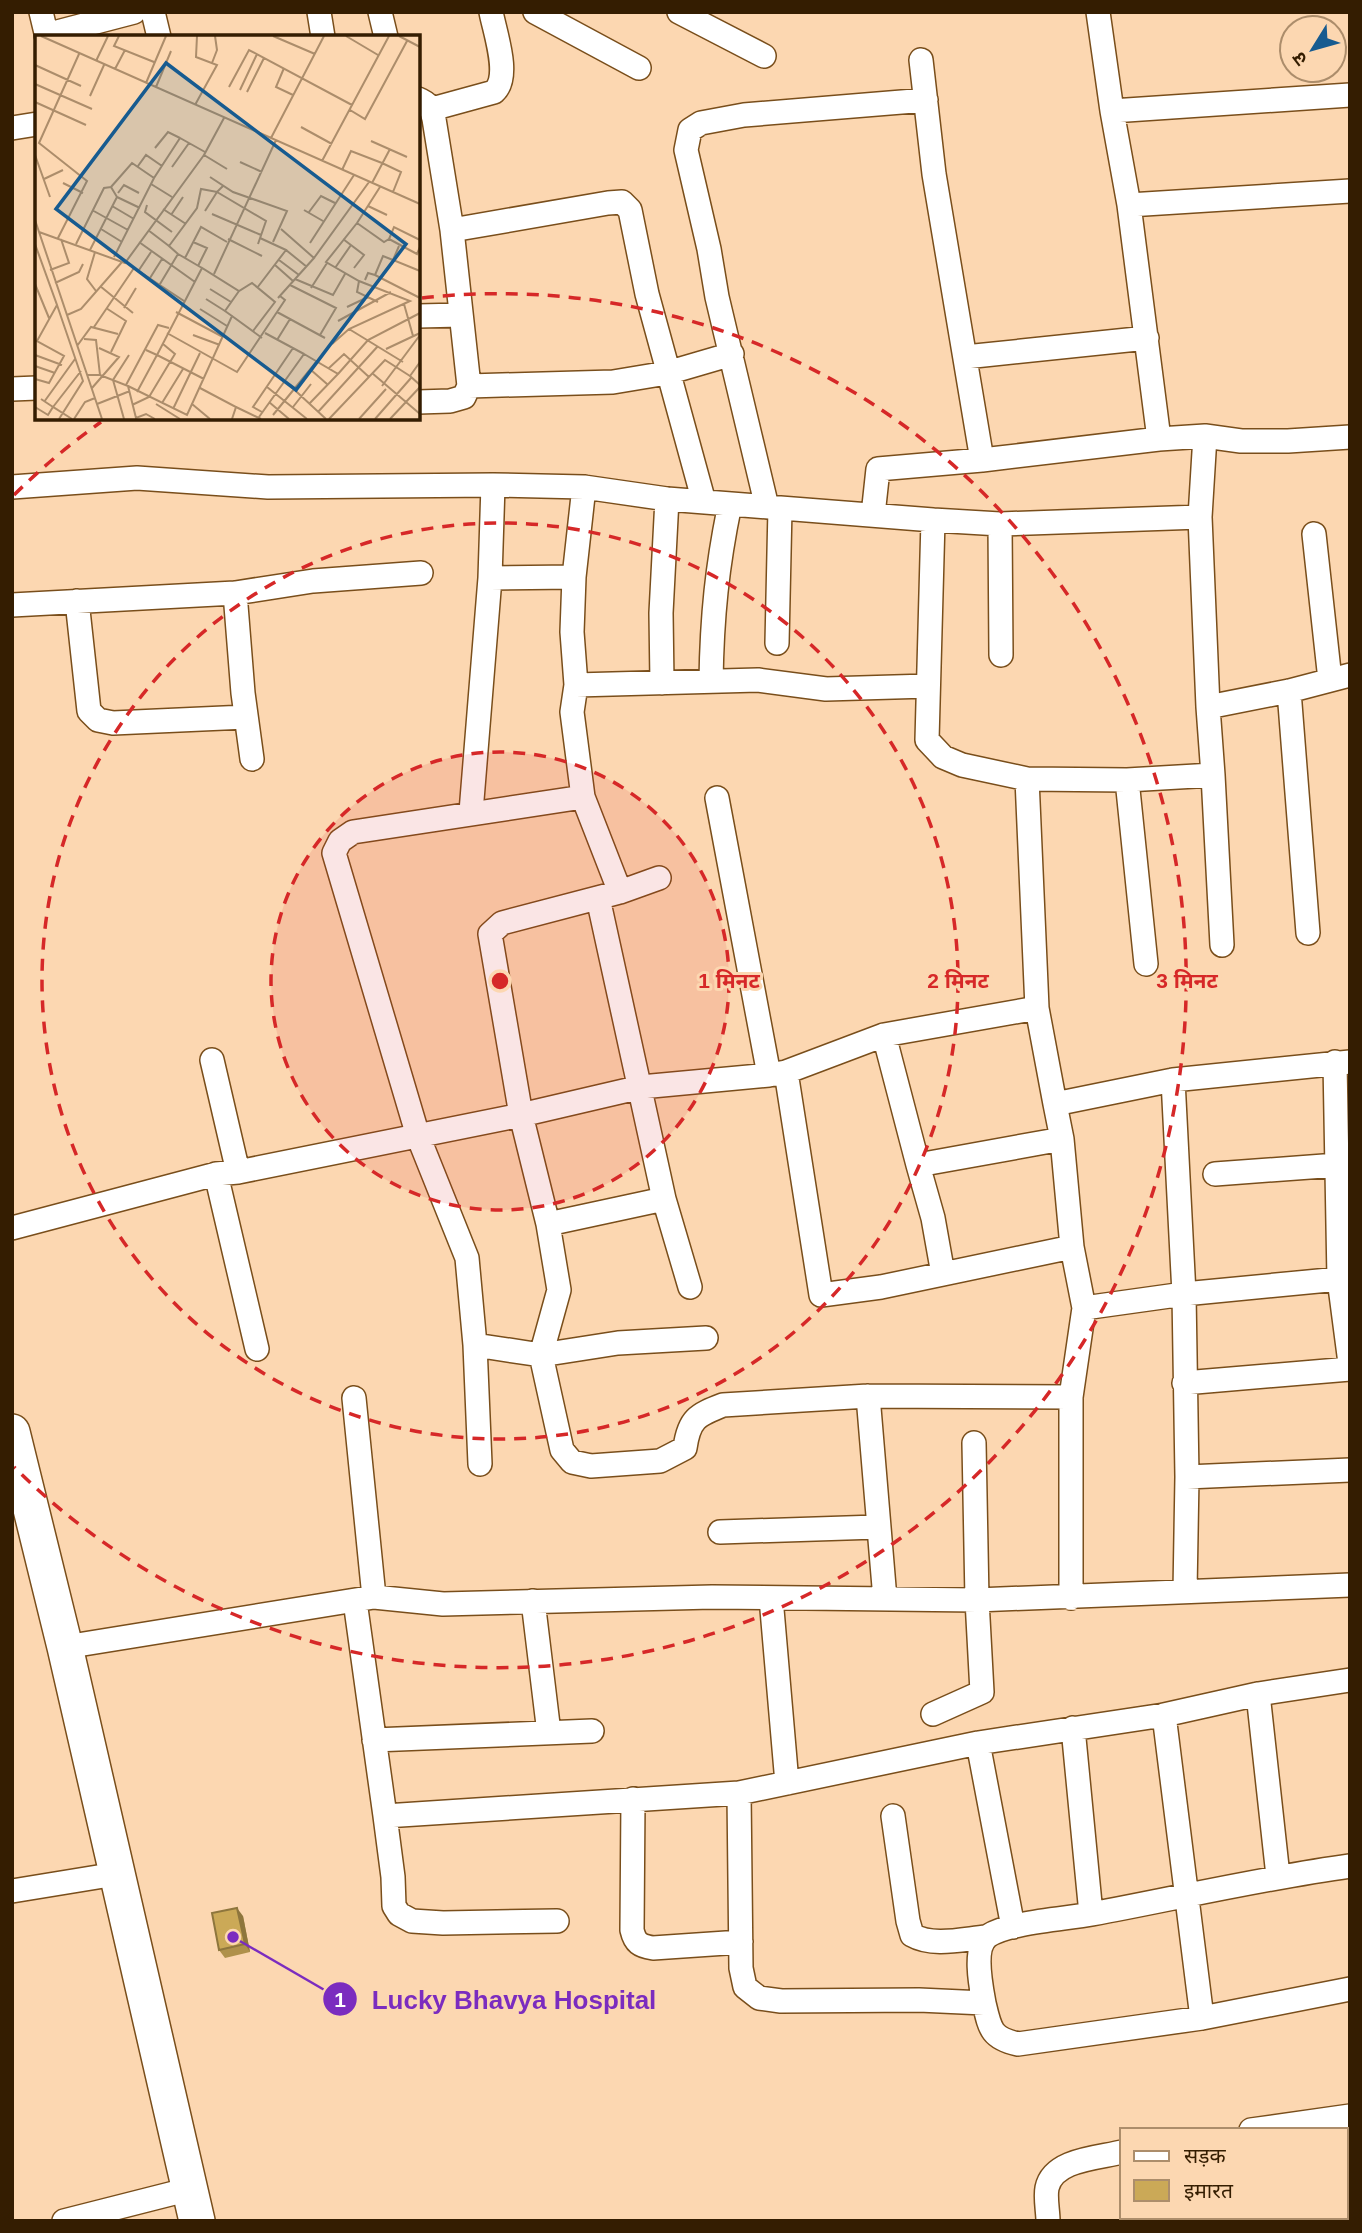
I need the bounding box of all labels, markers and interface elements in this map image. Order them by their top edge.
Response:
north arrow [1278,14,1348,84]
inset map [35,35,420,420]
text: उ [1288,47,1312,70]
centre of rings [488,969,512,993]
text: 1 मिनट [698,969,760,992]
text: 2 मिनट [927,969,989,992]
text: 3 मिनट [1156,969,1218,992]
callout: Lucky Bhavya Hospital [322,1976,670,2023]
text: Lucky Bhavya Hospital [372,1985,656,2015]
text: 1 [334,1988,346,2011]
legend [1120,2128,1348,2219]
text: सड़क [1184,2144,1226,2167]
text: इमारत [1184,2179,1234,2202]

